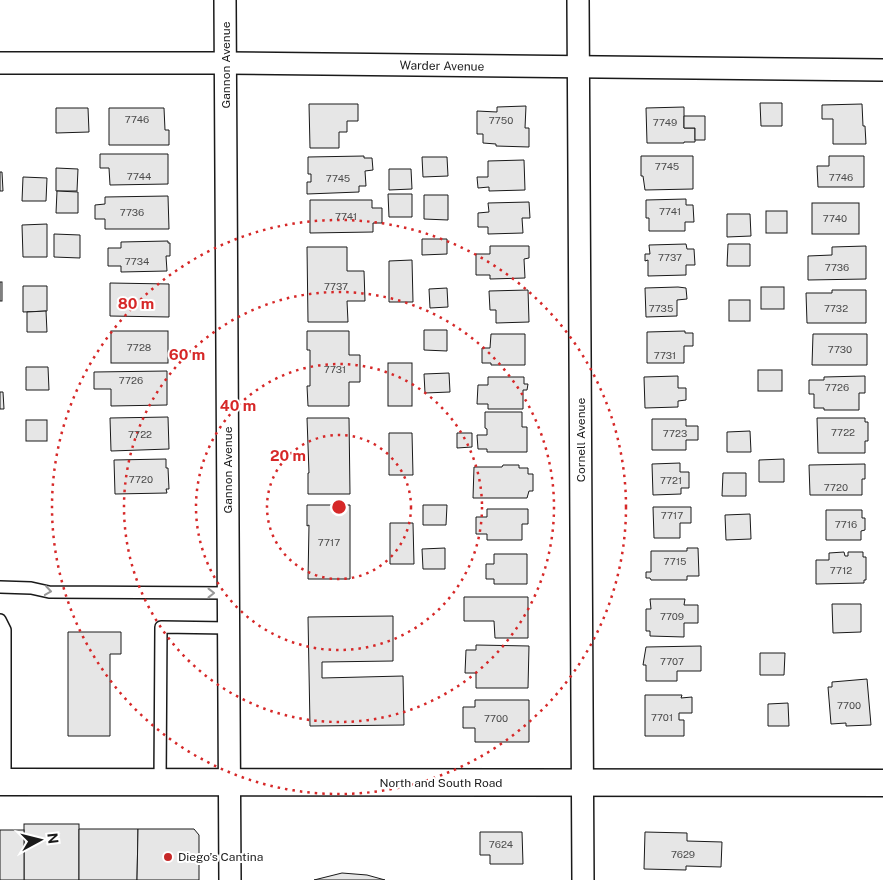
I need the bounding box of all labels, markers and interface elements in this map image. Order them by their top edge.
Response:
street label: Gannon Avenue [219,21,233,109]
street label: Warder Avenue [399,58,485,74]
house number: 7746 [125,113,149,125]
house number: 7750 [489,114,513,126]
house number: 7749 [653,116,677,128]
house number: 7745 [655,160,679,172]
house number: 7744 [127,170,151,182]
house number: 7746 [829,171,853,183]
house number: 7745 [326,172,350,184]
house number: 7741 [659,205,681,217]
house number: 7736 [120,206,144,218]
house number: 7741 [335,210,357,222]
house number: 7740 [823,212,847,224]
house number: 7737 [658,251,682,263]
house number: 7734 [125,255,149,267]
house number: 7736 [825,261,849,273]
house number: 7737 [324,280,348,292]
text: 80 m [118,295,154,312]
house number: 7735 [649,302,673,314]
house number: 7732 [824,302,848,314]
house number: 7728 [127,341,151,353]
house number: 7730 [828,343,852,355]
text: 60 m [169,346,205,363]
house number: 7731 [654,349,676,361]
house number: 7731 [324,363,346,375]
house number: 7726 [119,374,143,386]
house number: 7726 [825,381,849,393]
text: 40 m [220,397,256,414]
street label: Cornell Avenue [574,397,588,482]
street label: Gannon Avenue [221,426,235,514]
house number: 7722 [831,426,855,438]
house number: 7723 [663,427,687,439]
house number: 7722 [128,428,152,440]
text: 20 m [270,447,306,464]
house number: 7720 [129,473,153,485]
house number: 7721 [660,474,682,486]
house number: 7720 [824,481,848,493]
centre of rings [330,498,348,516]
house number: 7717 [661,509,683,521]
house number: 7716 [835,518,857,530]
house number: 7717 [318,536,340,548]
house number: 7715 [664,555,686,567]
house number: 7712 [830,564,852,576]
one-way arrow [45,585,53,596]
one-way arrow [207,588,215,598]
house number: 7709 [660,610,684,622]
house number: 7707 [660,655,684,667]
house number: 7700 [837,699,861,711]
house number: 7701 [651,711,673,723]
house number: 7700 [484,712,508,724]
street label: North and South Road [379,776,503,790]
north arrow [15,815,65,865]
text: N [44,832,62,845]
house number: 7624 [489,838,513,850]
house number: 7629 [671,848,695,860]
place label: Diego’s Cantina [178,850,263,864]
marker: Diego’s Cantina [162,851,174,863]

